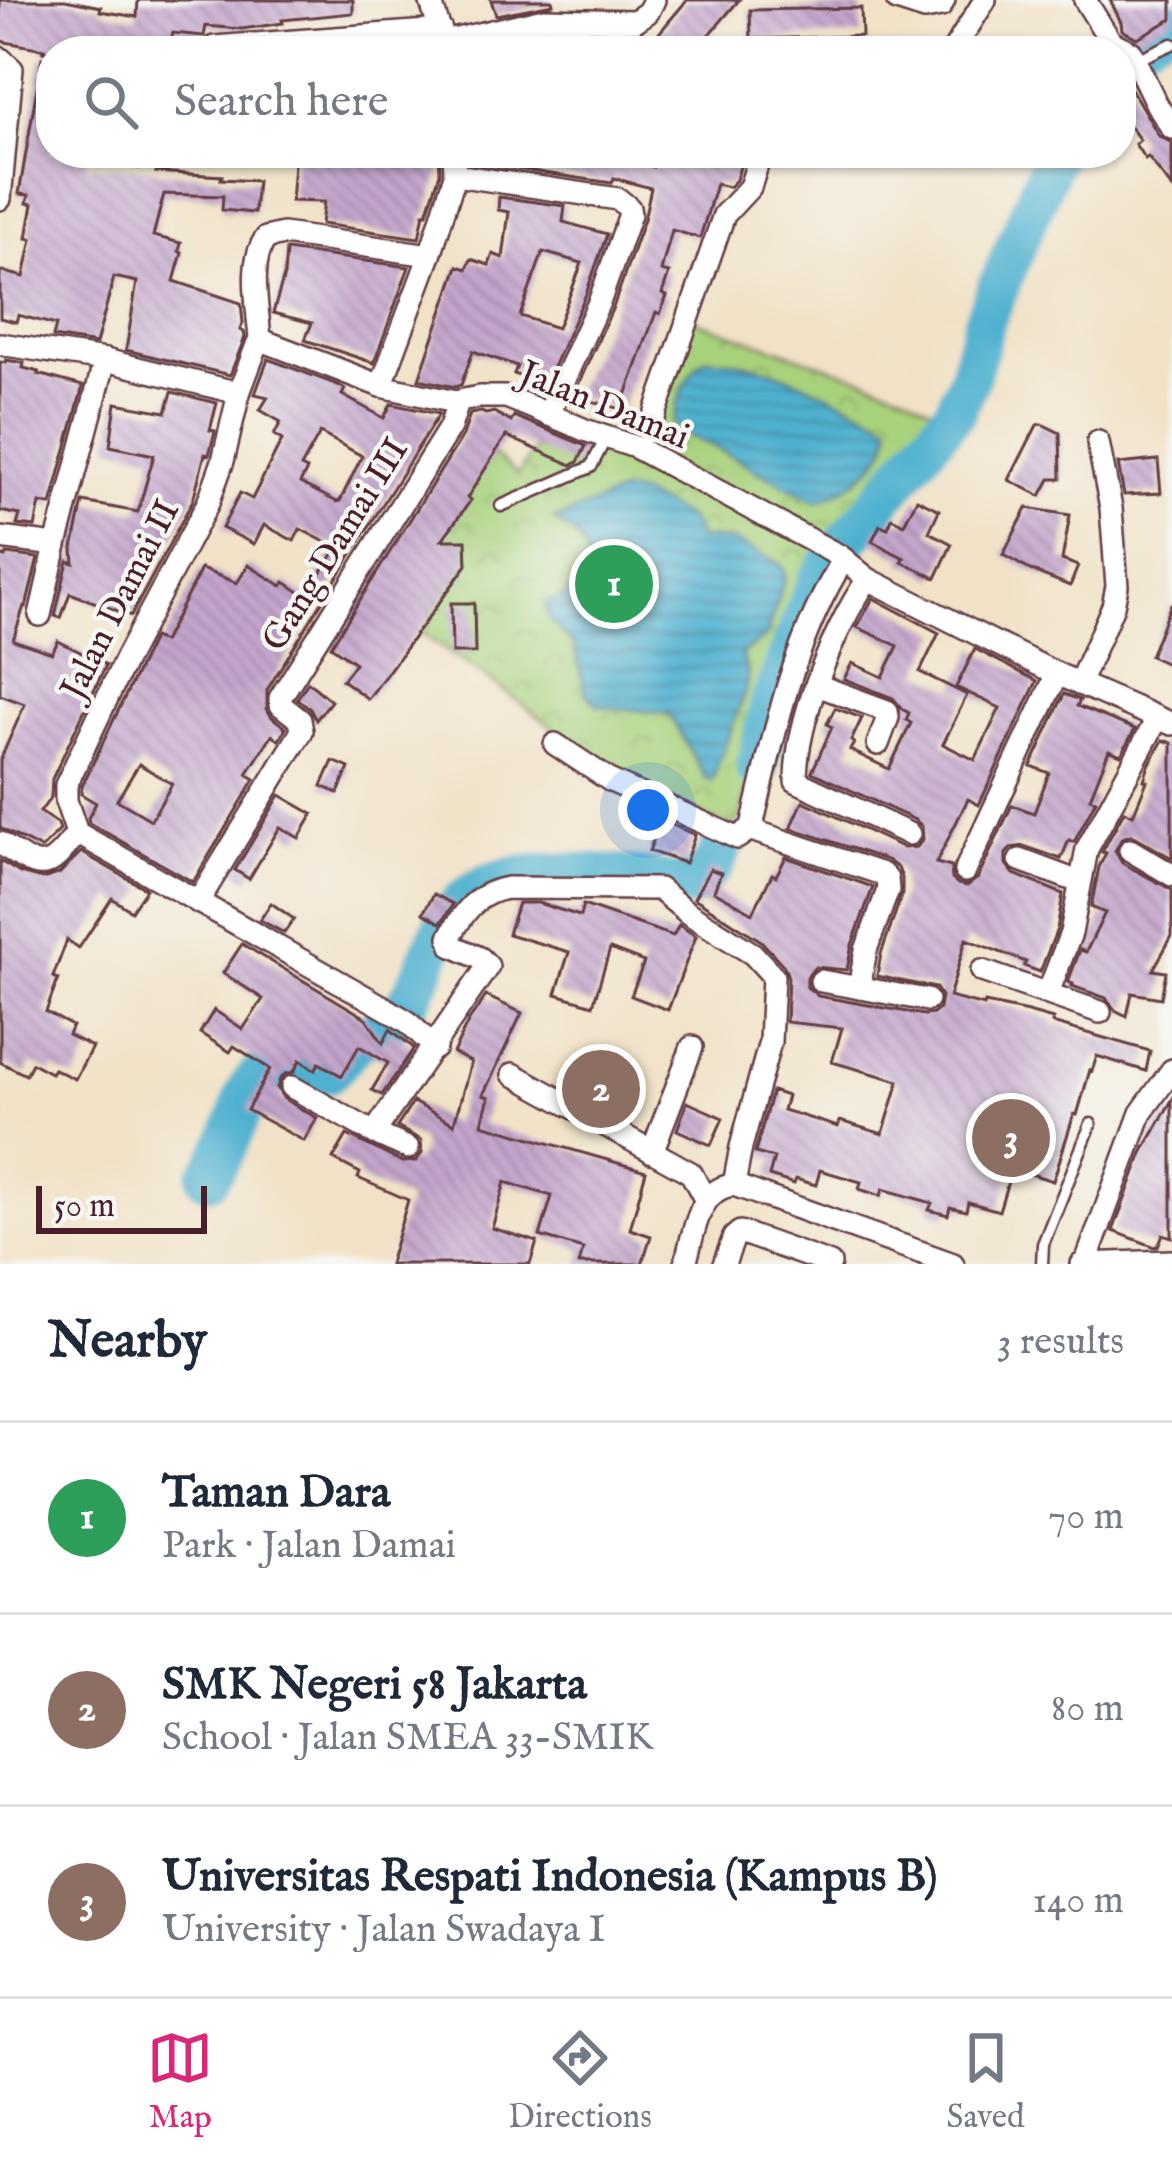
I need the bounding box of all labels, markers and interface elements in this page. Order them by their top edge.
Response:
search box [36,36,1136,168]
icon: search [78,69,144,135]
text: Search here [174,74,388,131]
street label: Jalan Damai [509,350,696,461]
street label: Gang Damai III [252,430,420,660]
street label: Jalan Damai II [49,492,191,711]
pin: 1 [575,539,653,629]
your location [618,780,678,840]
pin: 2 [562,1044,640,1134]
pin: 3 [972,1093,1050,1183]
scale bar [36,1180,207,1233]
text: 50 m [54,1186,115,1228]
text: Nearby [48,1310,207,1375]
text: 3 results [997,1318,1124,1367]
text: Taman Dara [162,1465,390,1522]
text: 1 [80,1493,94,1542]
text: 70 m [1048,1493,1124,1542]
text: Park · Jalan Damai [162,1522,456,1571]
text: SMK Negeri 58 Jakarta [162,1657,587,1714]
text: 2 [78,1685,96,1734]
text: 80 m [1051,1685,1124,1734]
text: School · Jalan SMEA 33-SMIK [162,1714,654,1763]
text: Universitas Respati Indonesia (Kampus B) [162,1849,937,1906]
text: 3 [80,1877,94,1926]
text: 140 m [1033,1877,1124,1926]
text: University · Jalan Swadaya I [162,1906,605,1955]
tab: Map [147,2025,213,2139]
tab: Directions [508,2025,652,2139]
tab: Saved [947,2025,1025,2139]

